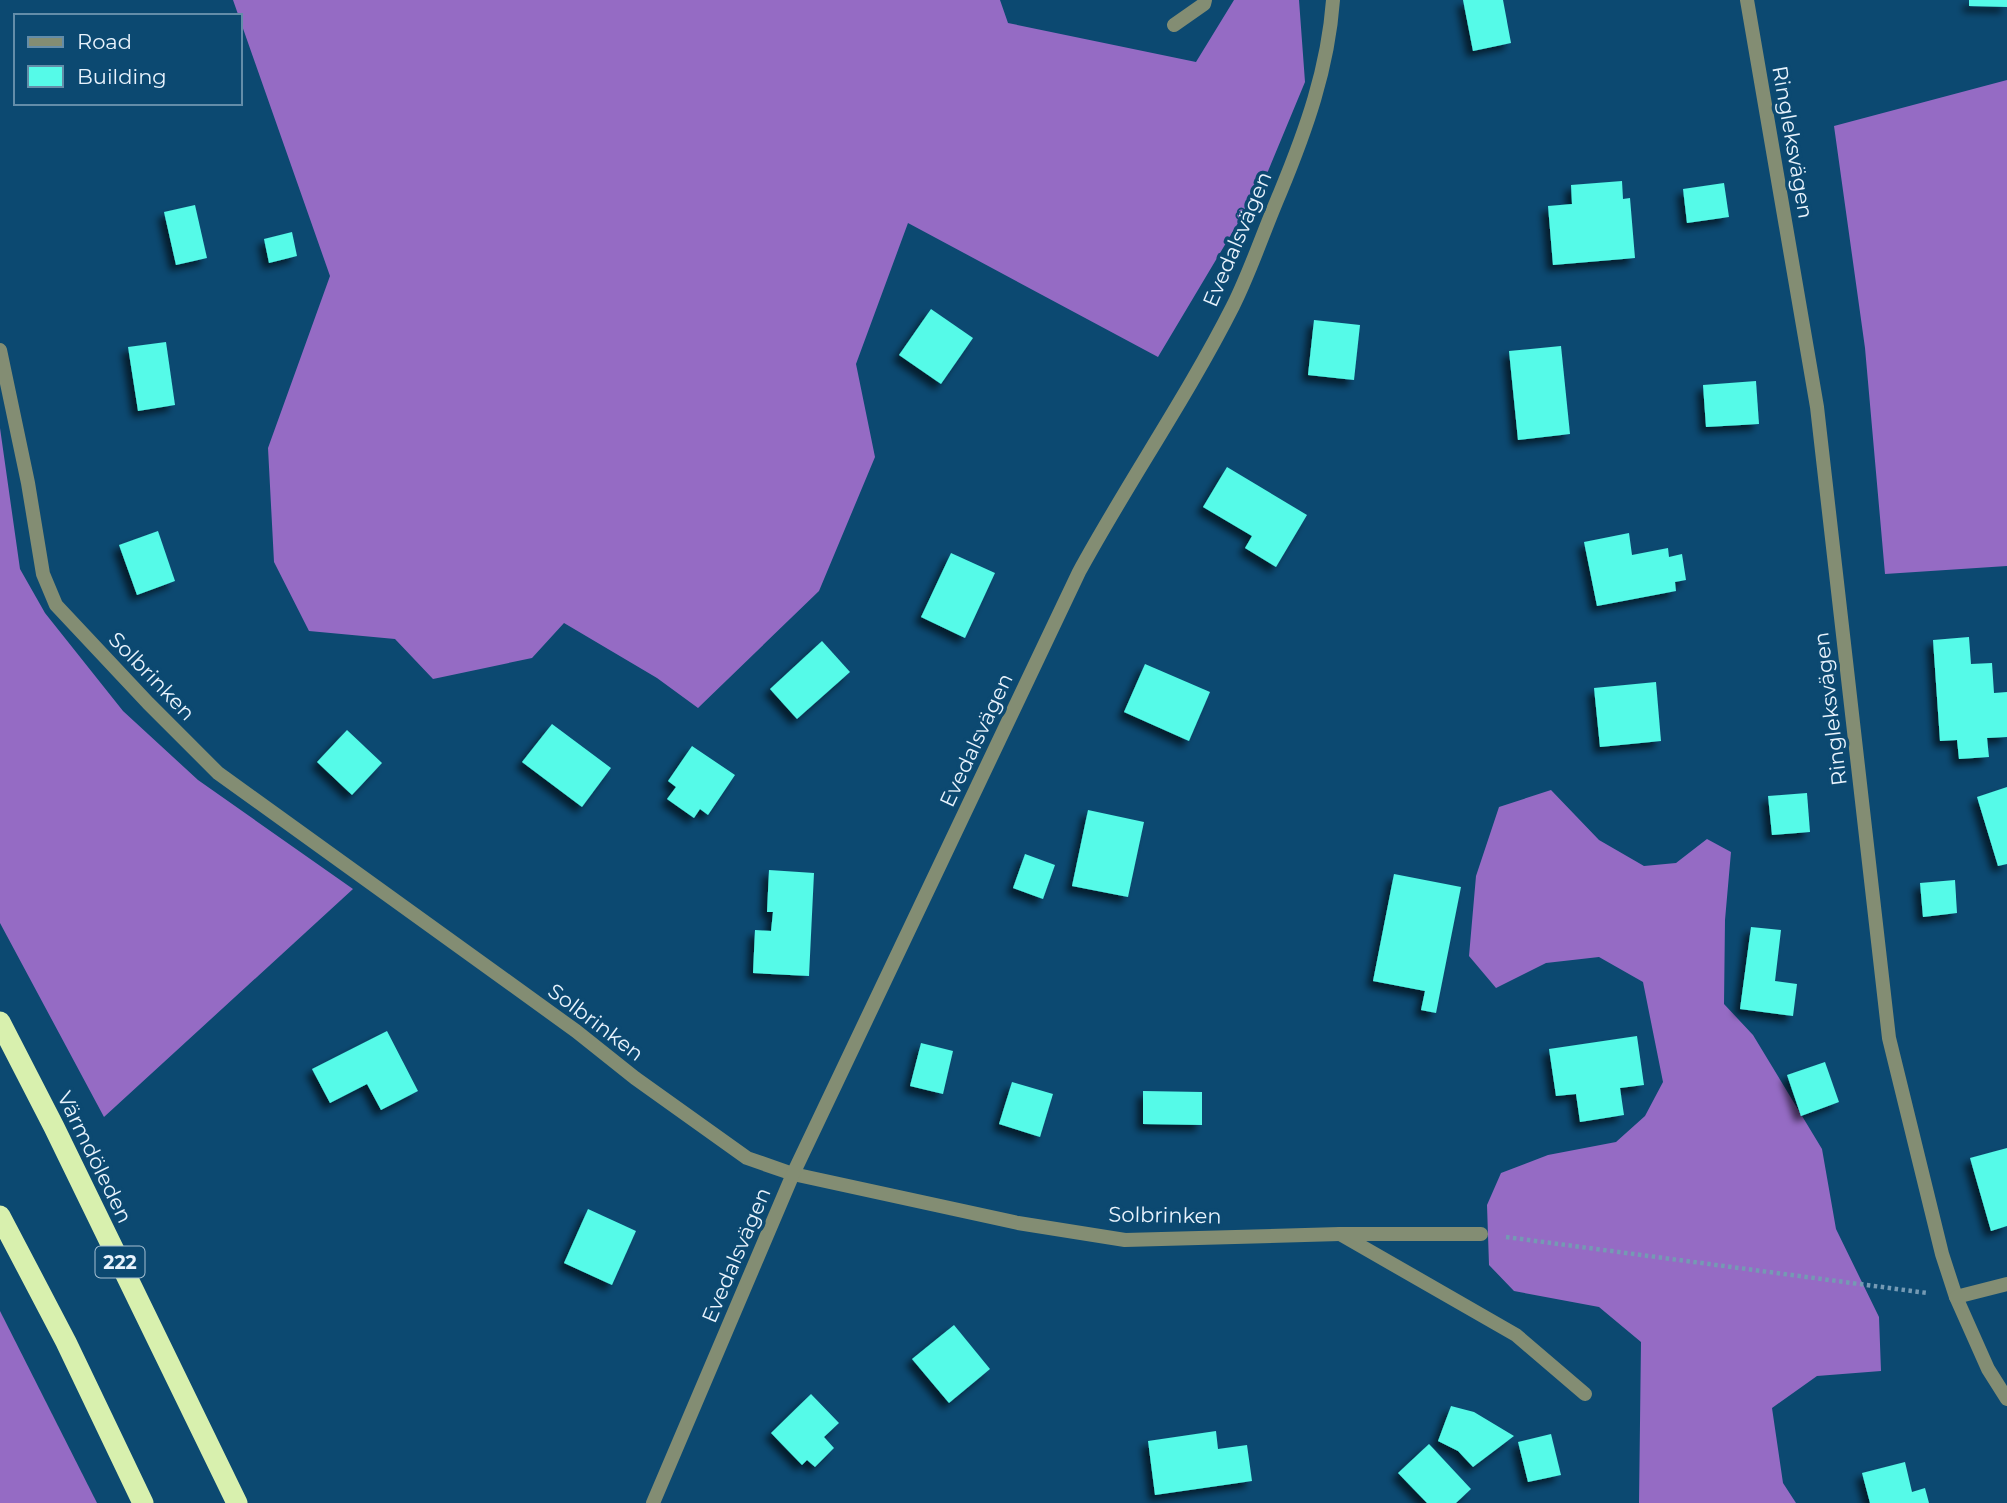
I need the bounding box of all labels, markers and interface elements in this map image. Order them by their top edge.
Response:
legend [14,14,242,105]
text: Road [77,29,132,54]
text: Building [77,64,167,89]
street label: Ringleksvägen [1767,64,1819,220]
street label: Evedalsvägen [1197,168,1277,310]
street label: Solbrinken [104,627,200,725]
street label: Ringleksvägen [1808,631,1852,787]
street label: Evedalsvägen [934,669,1018,811]
street label: Solbrinken [543,978,649,1066]
street label: Värmdöleden [52,1087,138,1227]
street label: Evedalsvägen [696,1184,776,1326]
street label: Solbrinken [1108,1202,1222,1228]
road number: 222 [96,1246,144,1278]

